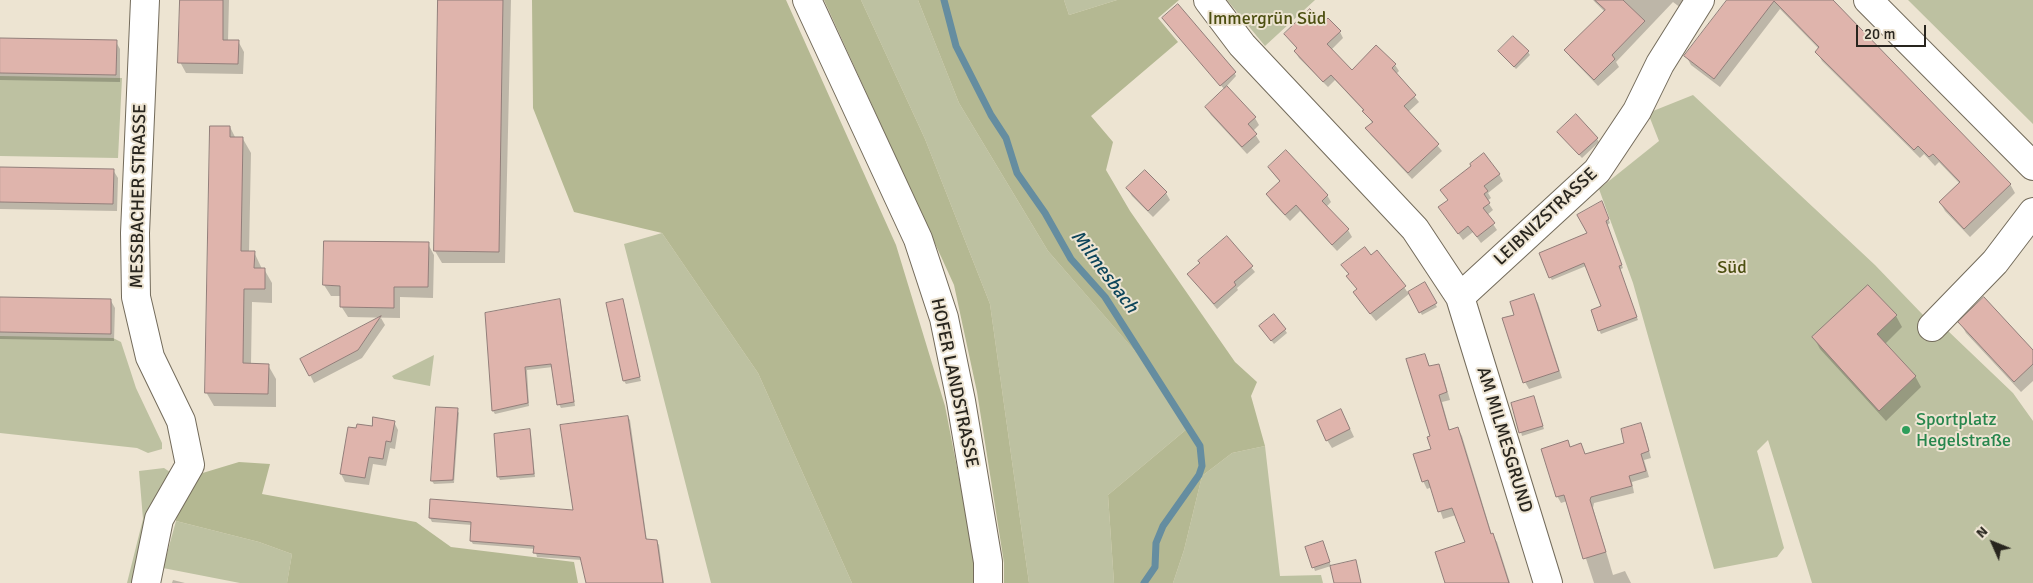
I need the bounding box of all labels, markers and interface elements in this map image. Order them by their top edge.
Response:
park label: Immergrün Süd [1208,8,1326,30]
scale bar [1858,15,1928,47]
text: 20 m [1864,25,1895,43]
street label: MESSBACHER STRASSE [127,103,151,289]
street label: LEIBNIZSTRASSE [1490,164,1602,270]
water label: Milmesbach [1065,226,1143,318]
park label: Süd [1717,257,1747,279]
street label: HOFER LANDSTRASSE [925,296,983,470]
street label: AM MILMESGRUND [1472,365,1536,515]
place label: Sportplatz Hegelstraße [1916,409,2011,452]
marker: Sportplatz Hegelstraße [1900,424,1912,436]
north arrow [1968,518,2018,568]
text: N [1972,523,1991,542]

